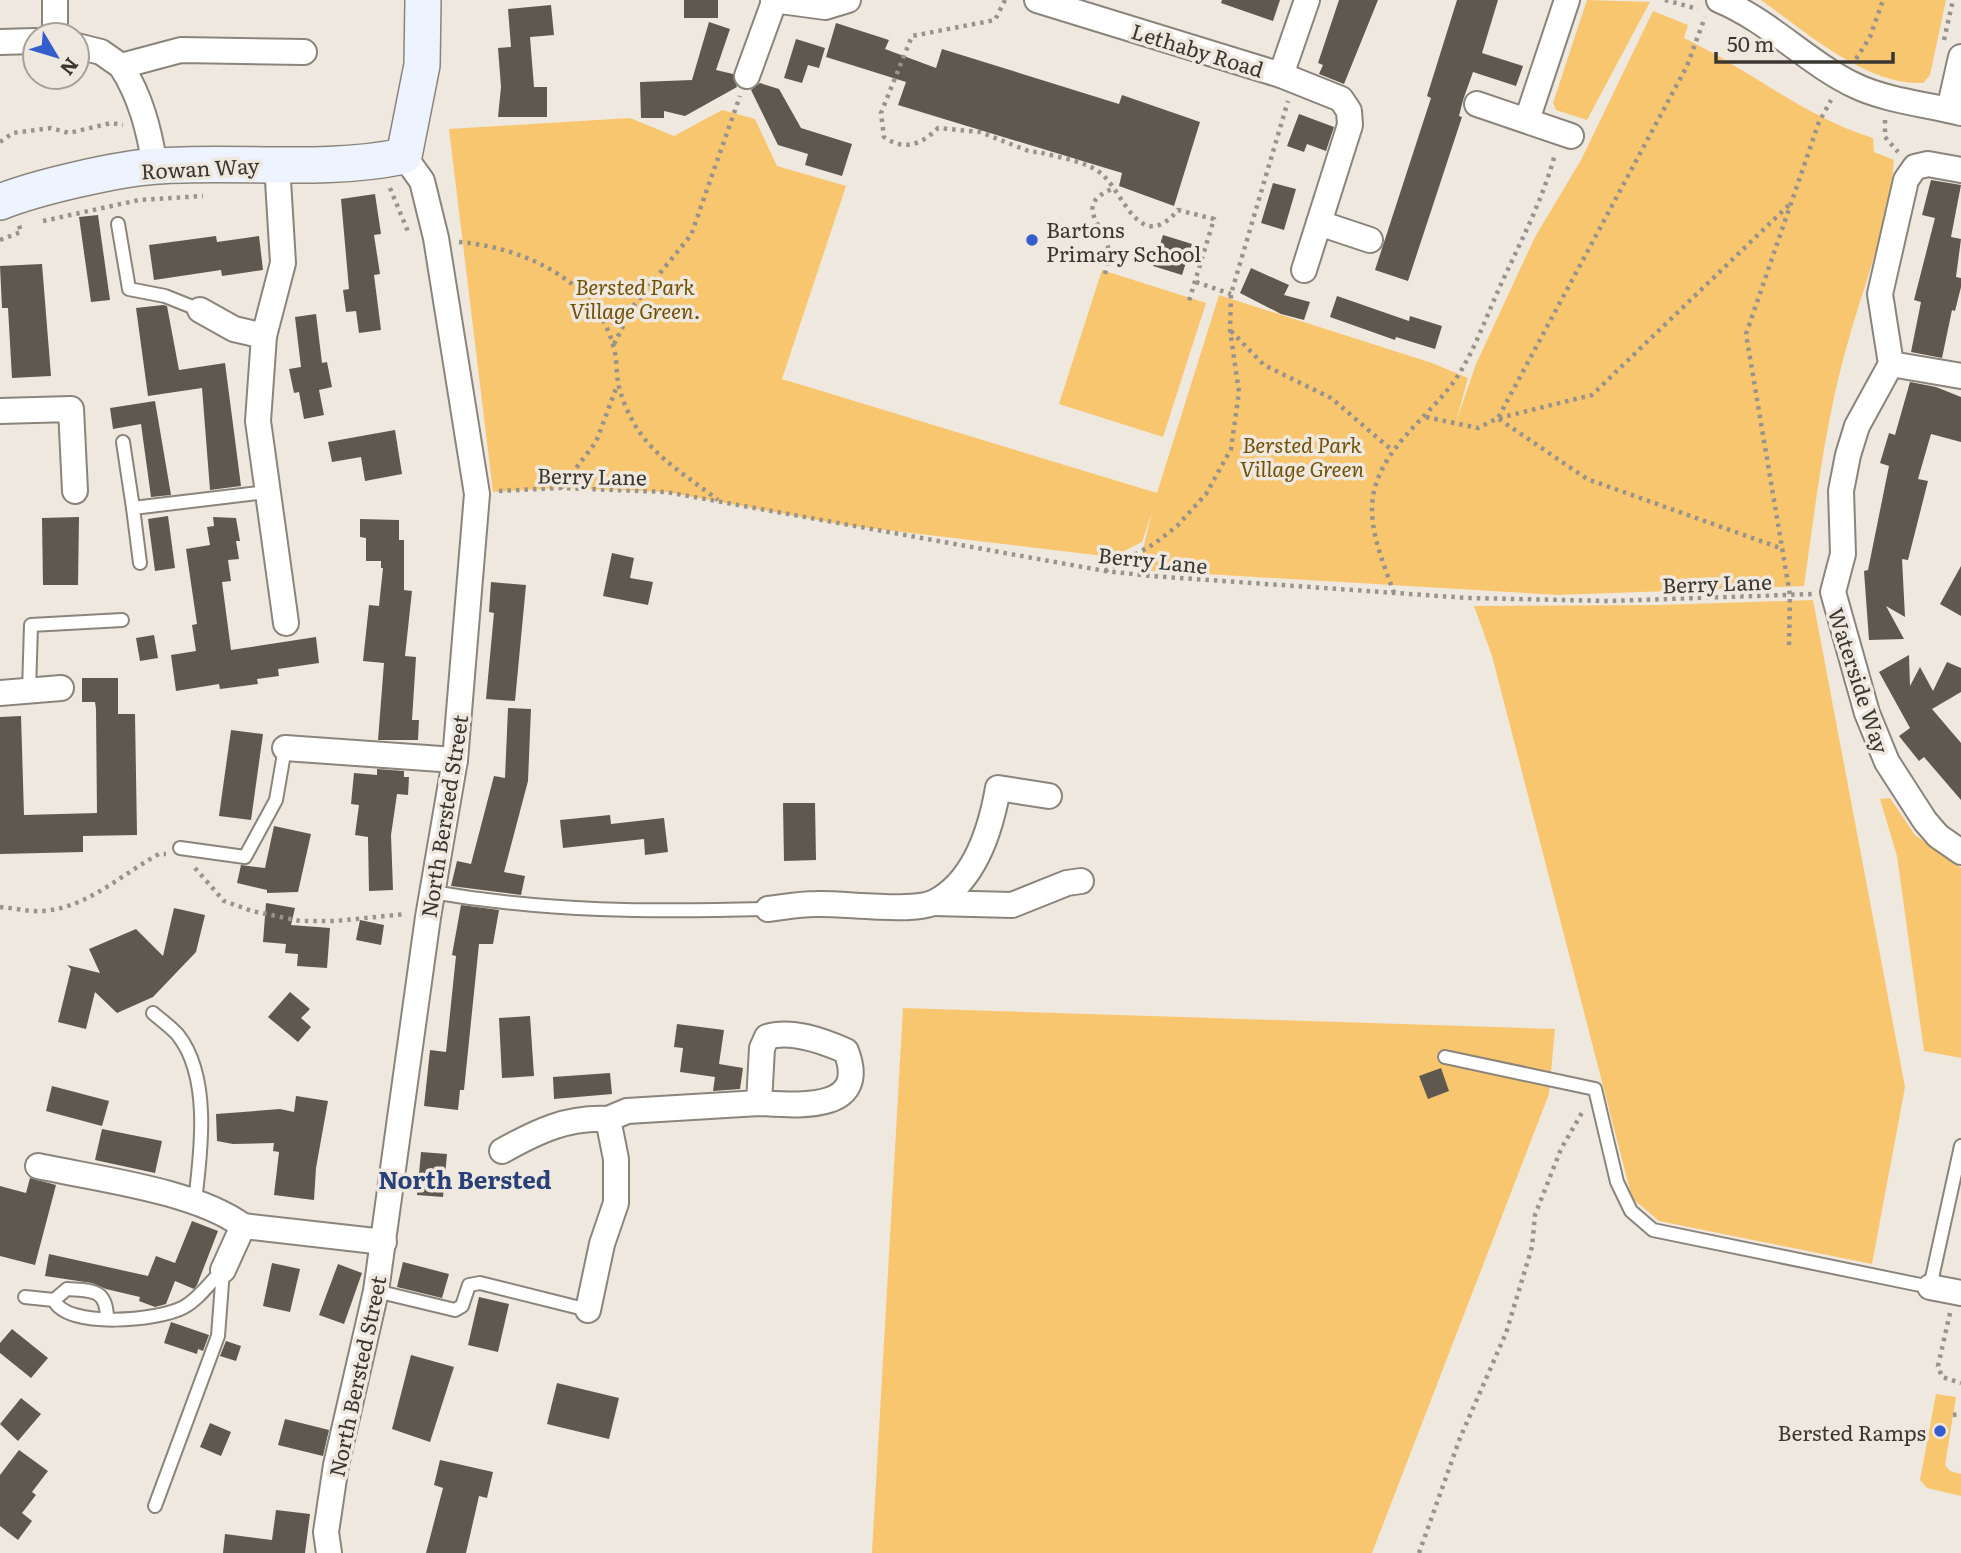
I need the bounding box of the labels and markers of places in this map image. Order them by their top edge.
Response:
place label: Bartons Primary School [1046,213,1201,268]
marker: Bartons Primary School [1024,232,1040,248]
place label: Bersted Ramps [1778,1416,1926,1447]
marker: Bersted Ramps [1932,1423,1948,1439]

